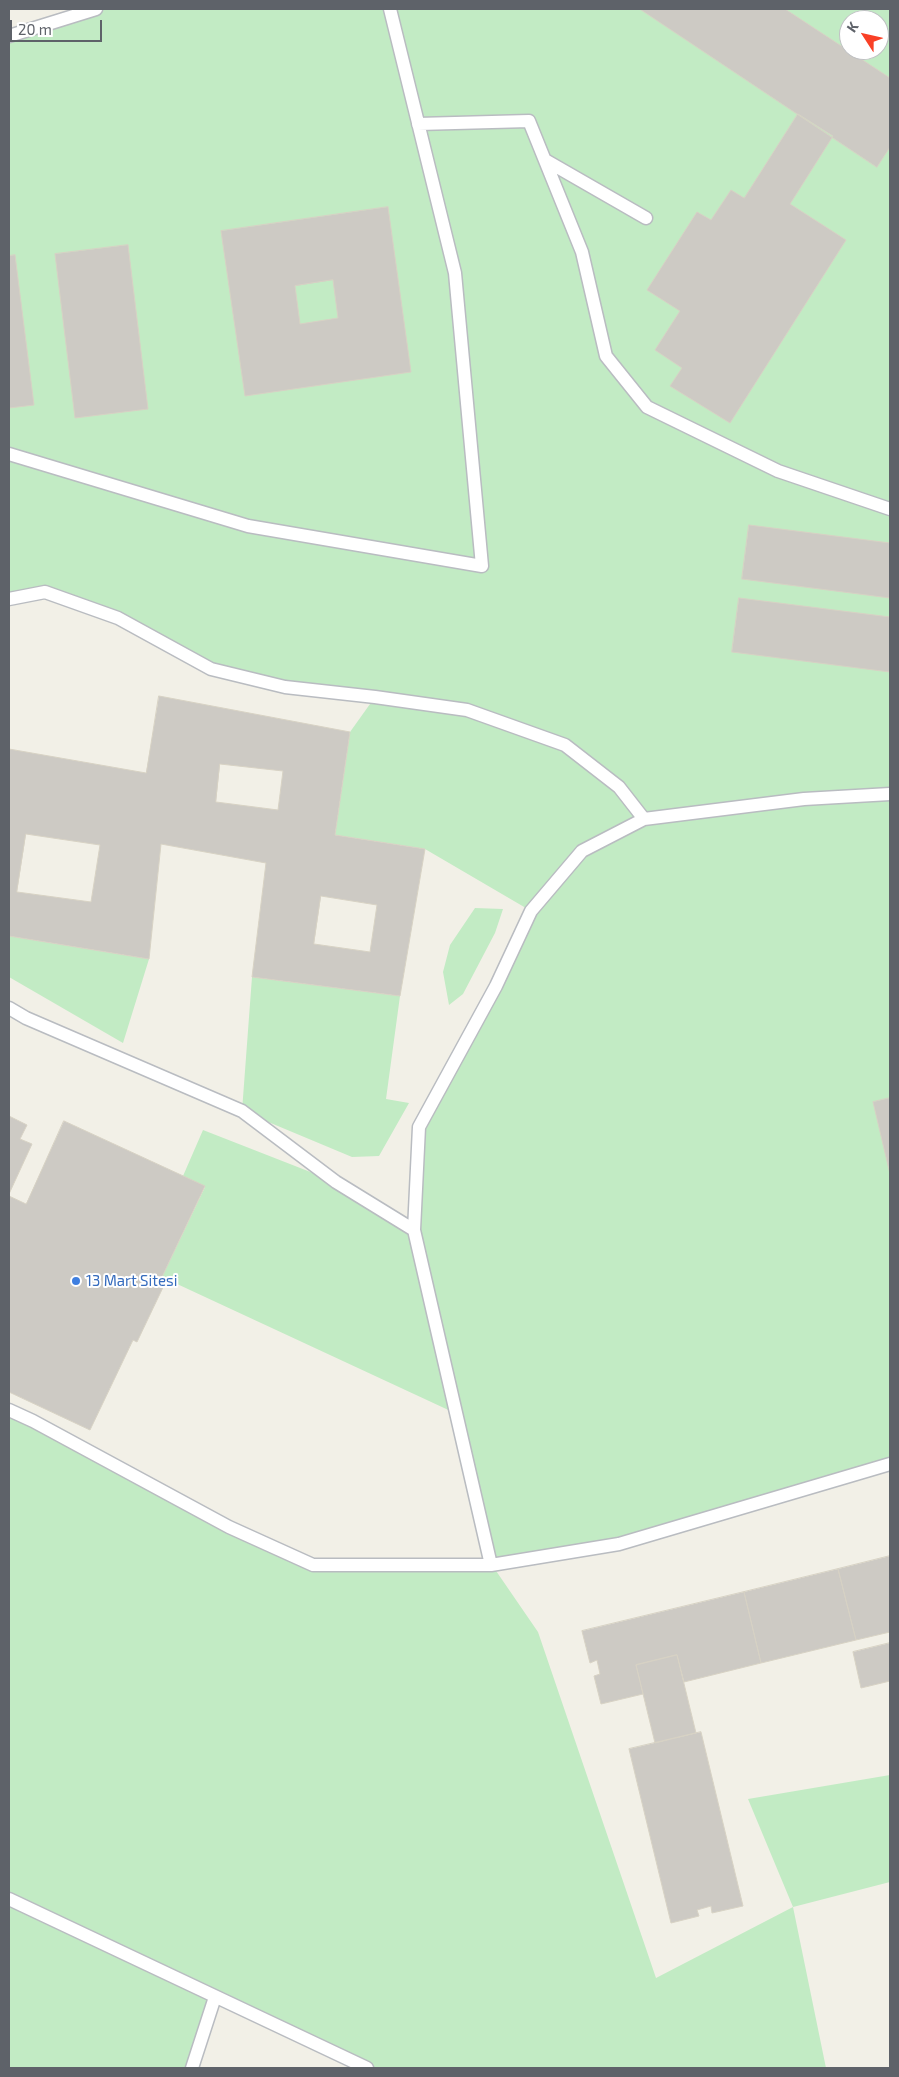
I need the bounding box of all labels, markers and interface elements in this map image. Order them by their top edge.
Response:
scale bar [12,10,105,42]
north arrow [839,10,889,60]
text: K [843,18,862,35]
text: 20 m [18,20,52,38]
place label: 13 Mart Sitesi [86,1272,177,1290]
marker: 13 Mart Sitesi [70,1275,82,1287]

